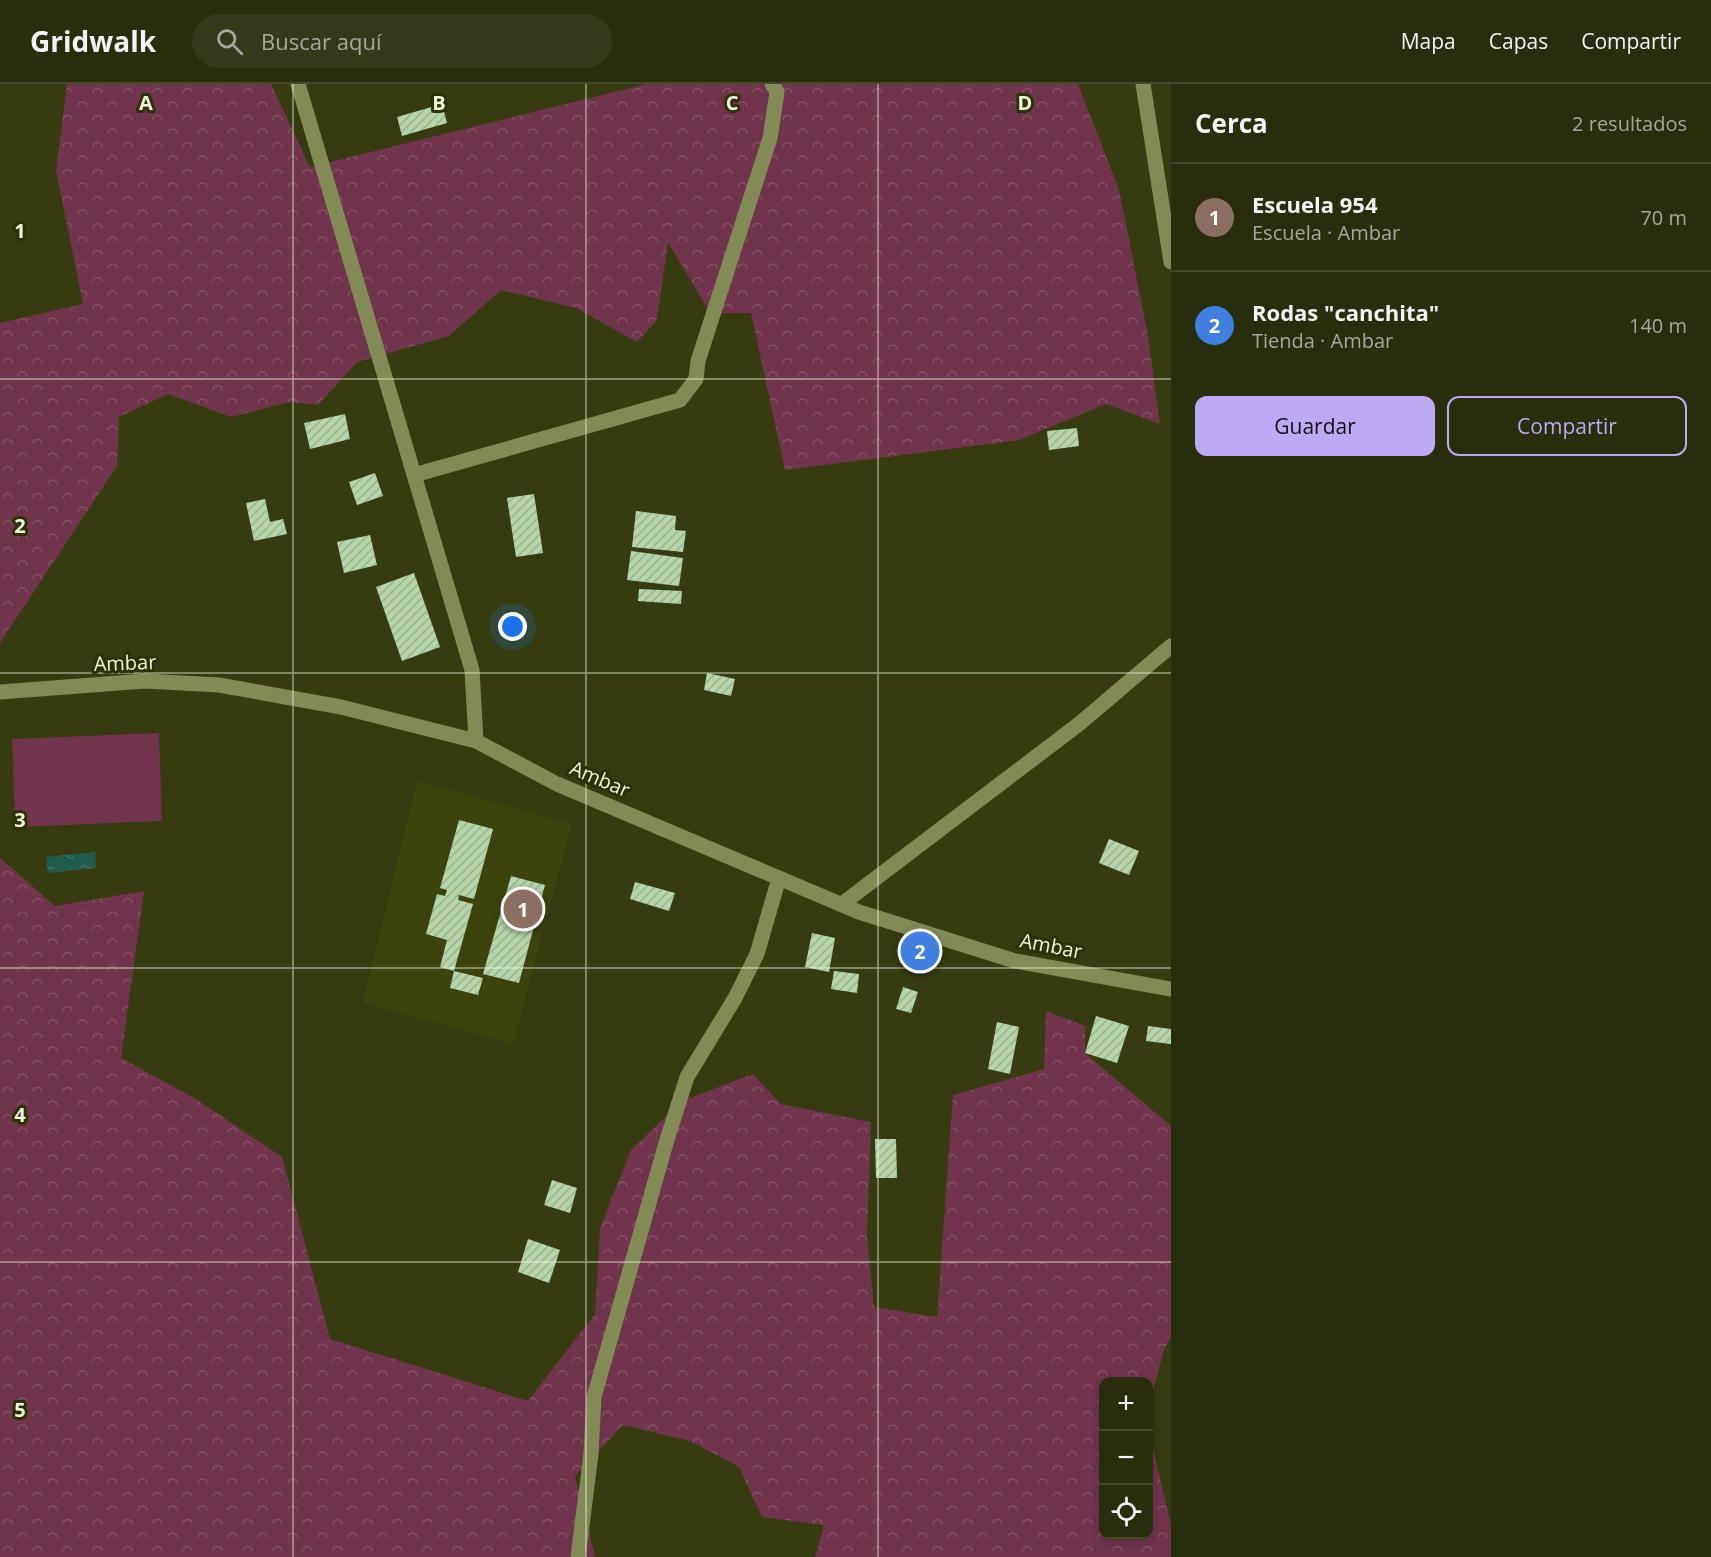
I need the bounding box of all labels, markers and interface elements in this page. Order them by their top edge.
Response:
search box [192,14,612,68]
text: Gridwalk [30,22,156,60]
icon: search [213,25,246,58]
text: Buscar aquí [261,26,381,56]
text: Mapa [1401,27,1456,55]
text: Capas [1489,27,1548,55]
text: Compartir [1581,27,1681,55]
text: A [139,89,153,116]
text: B [432,89,446,116]
text: C [726,89,739,116]
text: D [1018,89,1032,116]
text: Cerca [1195,105,1268,141]
text: 2 resultados [1572,110,1687,137]
text: Escuela 954 [1252,189,1377,219]
text: 1 [1209,204,1220,231]
text: 70 m [1640,204,1687,231]
text: 1 [14,217,26,244]
text: Escuela · Ambar [1252,219,1400,246]
text: Rodas "canchita" [1252,297,1439,327]
text: 2 [1209,312,1220,339]
text: 140 m [1629,312,1687,339]
text: Tienda · Ambar [1252,327,1393,354]
button: Guardar [1195,396,1435,456]
button: Compartir [1447,396,1687,456]
text: 2 [14,512,26,539]
your location [498,612,527,641]
street label: Ambar [93,648,157,677]
street label: Ambar [566,754,634,803]
text: 3 [14,806,26,833]
pin: 1 [504,886,542,932]
street label: Ambar [1018,926,1084,965]
pin: 2 [900,928,940,974]
text: 4 [14,1101,26,1128]
map controls [1099,1377,1153,1539]
button: + [1099,1377,1153,1431]
text: 5 [14,1396,26,1423]
button: − [1099,1431,1153,1485]
button: locate [1099,1485,1153,1539]

